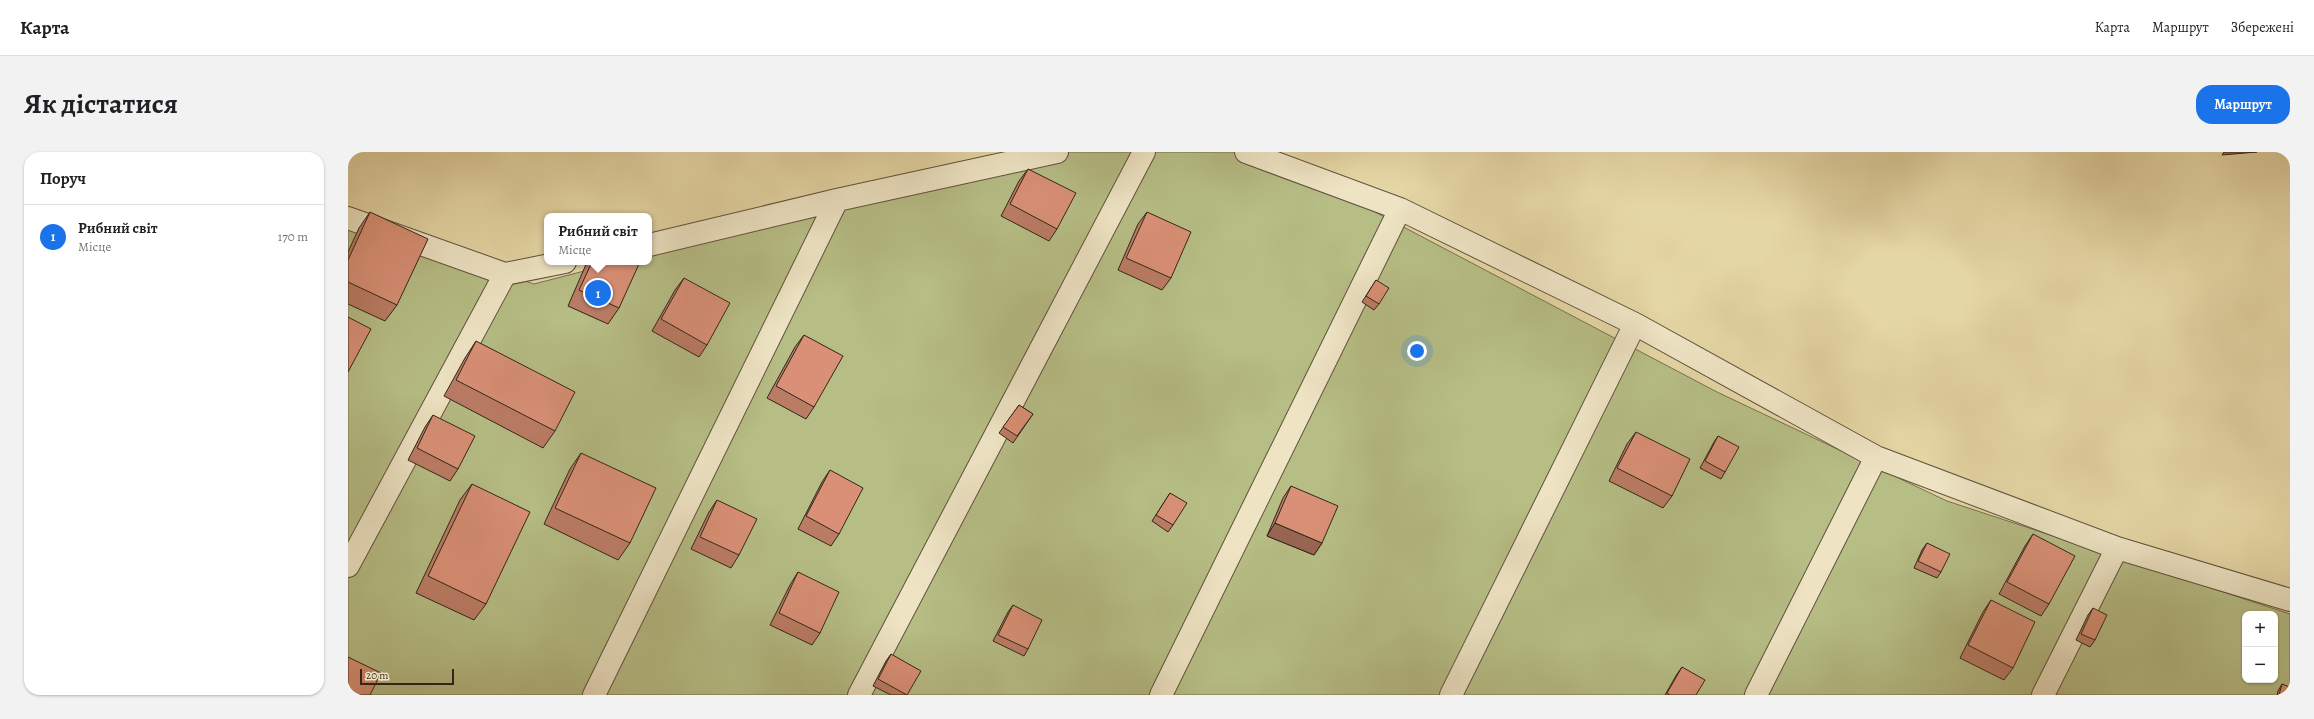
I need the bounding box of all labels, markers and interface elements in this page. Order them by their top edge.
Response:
text: Карта [20,15,69,41]
text: Карта [2095,18,2130,37]
text: Маршрут [2152,18,2209,37]
text: Збережені [2231,18,2294,37]
text: Як дістатися [24,85,178,123]
button: Маршрут [2196,85,2290,124]
text: Поруч [40,167,86,190]
popup [544,213,652,265]
text: Рибний світ [78,218,158,238]
text: Рибний світ [558,221,638,241]
text: 1 [51,228,55,245]
text: 170 m [278,228,308,245]
text: Місце [78,238,111,255]
text: Місце [558,241,591,258]
pin: 1 [585,278,611,308]
your location [1407,341,1427,361]
map controls [2242,611,2278,683]
button: + [2242,611,2278,647]
button: − [2242,647,2278,683]
scale bar [360,667,454,686]
text: 20 m [366,668,388,683]

